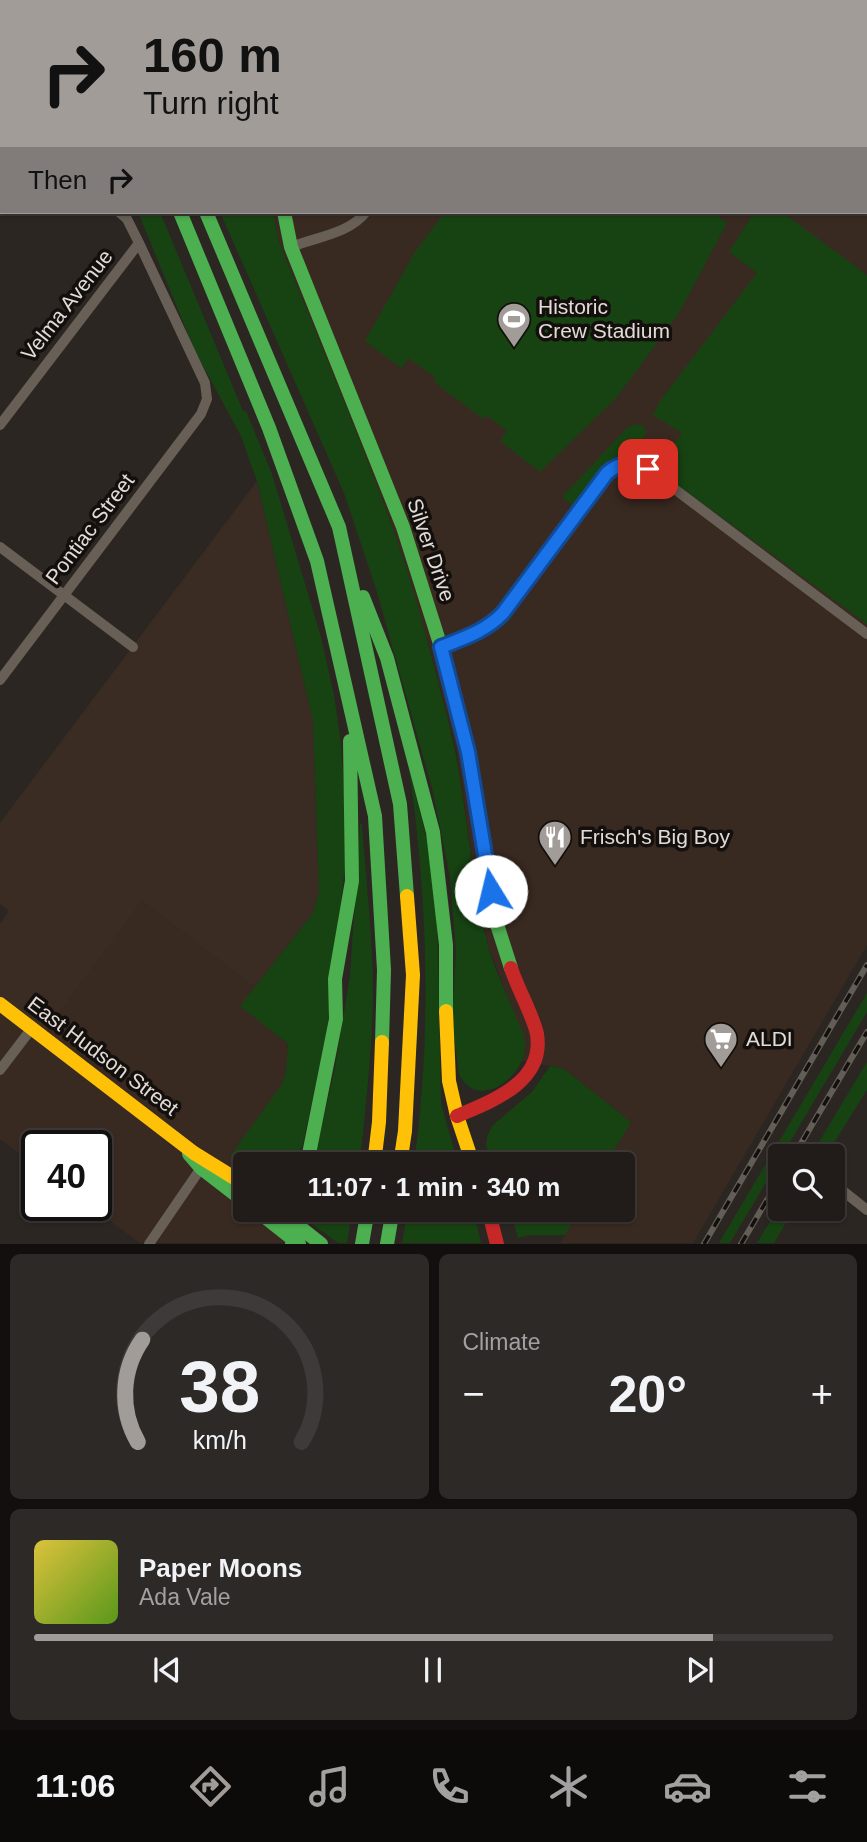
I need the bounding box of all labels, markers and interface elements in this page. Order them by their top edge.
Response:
icon: right [28,28,119,119]
text: 160 m [143,28,282,82]
text: Turn right [143,85,279,121]
icon: right [101,161,139,199]
text: Then [28,165,87,195]
street label: Velma Avenue [16,245,117,365]
place label: Historic Crew Stadium [538,295,670,342]
sports icon: Historic Crew Stadium [495,300,533,349]
pin [618,439,678,499]
icon: arrive [629,450,667,488]
street label: Pontiac Street [41,469,139,588]
street label: Silver Drive [403,495,460,604]
restaurant icon: Frisch's Big Boy [536,818,574,867]
place label: Frisch's Big Boy [580,825,730,848]
position arrow [454,854,528,928]
street label: East Hudson Street [24,992,183,1120]
supermarket icon: ALDI [702,1020,740,1069]
place label: ALDI [746,1027,793,1050]
speed limit sign: 40 [21,1130,112,1221]
map controls [768,1144,845,1221]
button: search [768,1144,845,1221]
text: 11:07 · 1 min · 340 m [308,1172,560,1202]
text: Climate [463,1329,540,1355]
text: 38 [179,1347,260,1428]
text: 20° [608,1365,687,1423]
text: − [463,1373,485,1415]
text: + [811,1373,833,1415]
text: km/h [192,1426,246,1454]
text: Paper Moons [139,1553,302,1583]
text: Ada Vale [139,1584,231,1610]
icon: previous [148,1651,186,1689]
icon: pause [414,1651,452,1689]
icon: next [681,1651,719,1689]
icon: directions [186,1762,235,1811]
icon: music [305,1762,354,1811]
icon: phone [425,1762,474,1811]
icon: climate [544,1762,593,1811]
icon: car [663,1762,712,1811]
icon: filters [783,1762,832,1811]
text: 11:06 [35,1768,115,1804]

